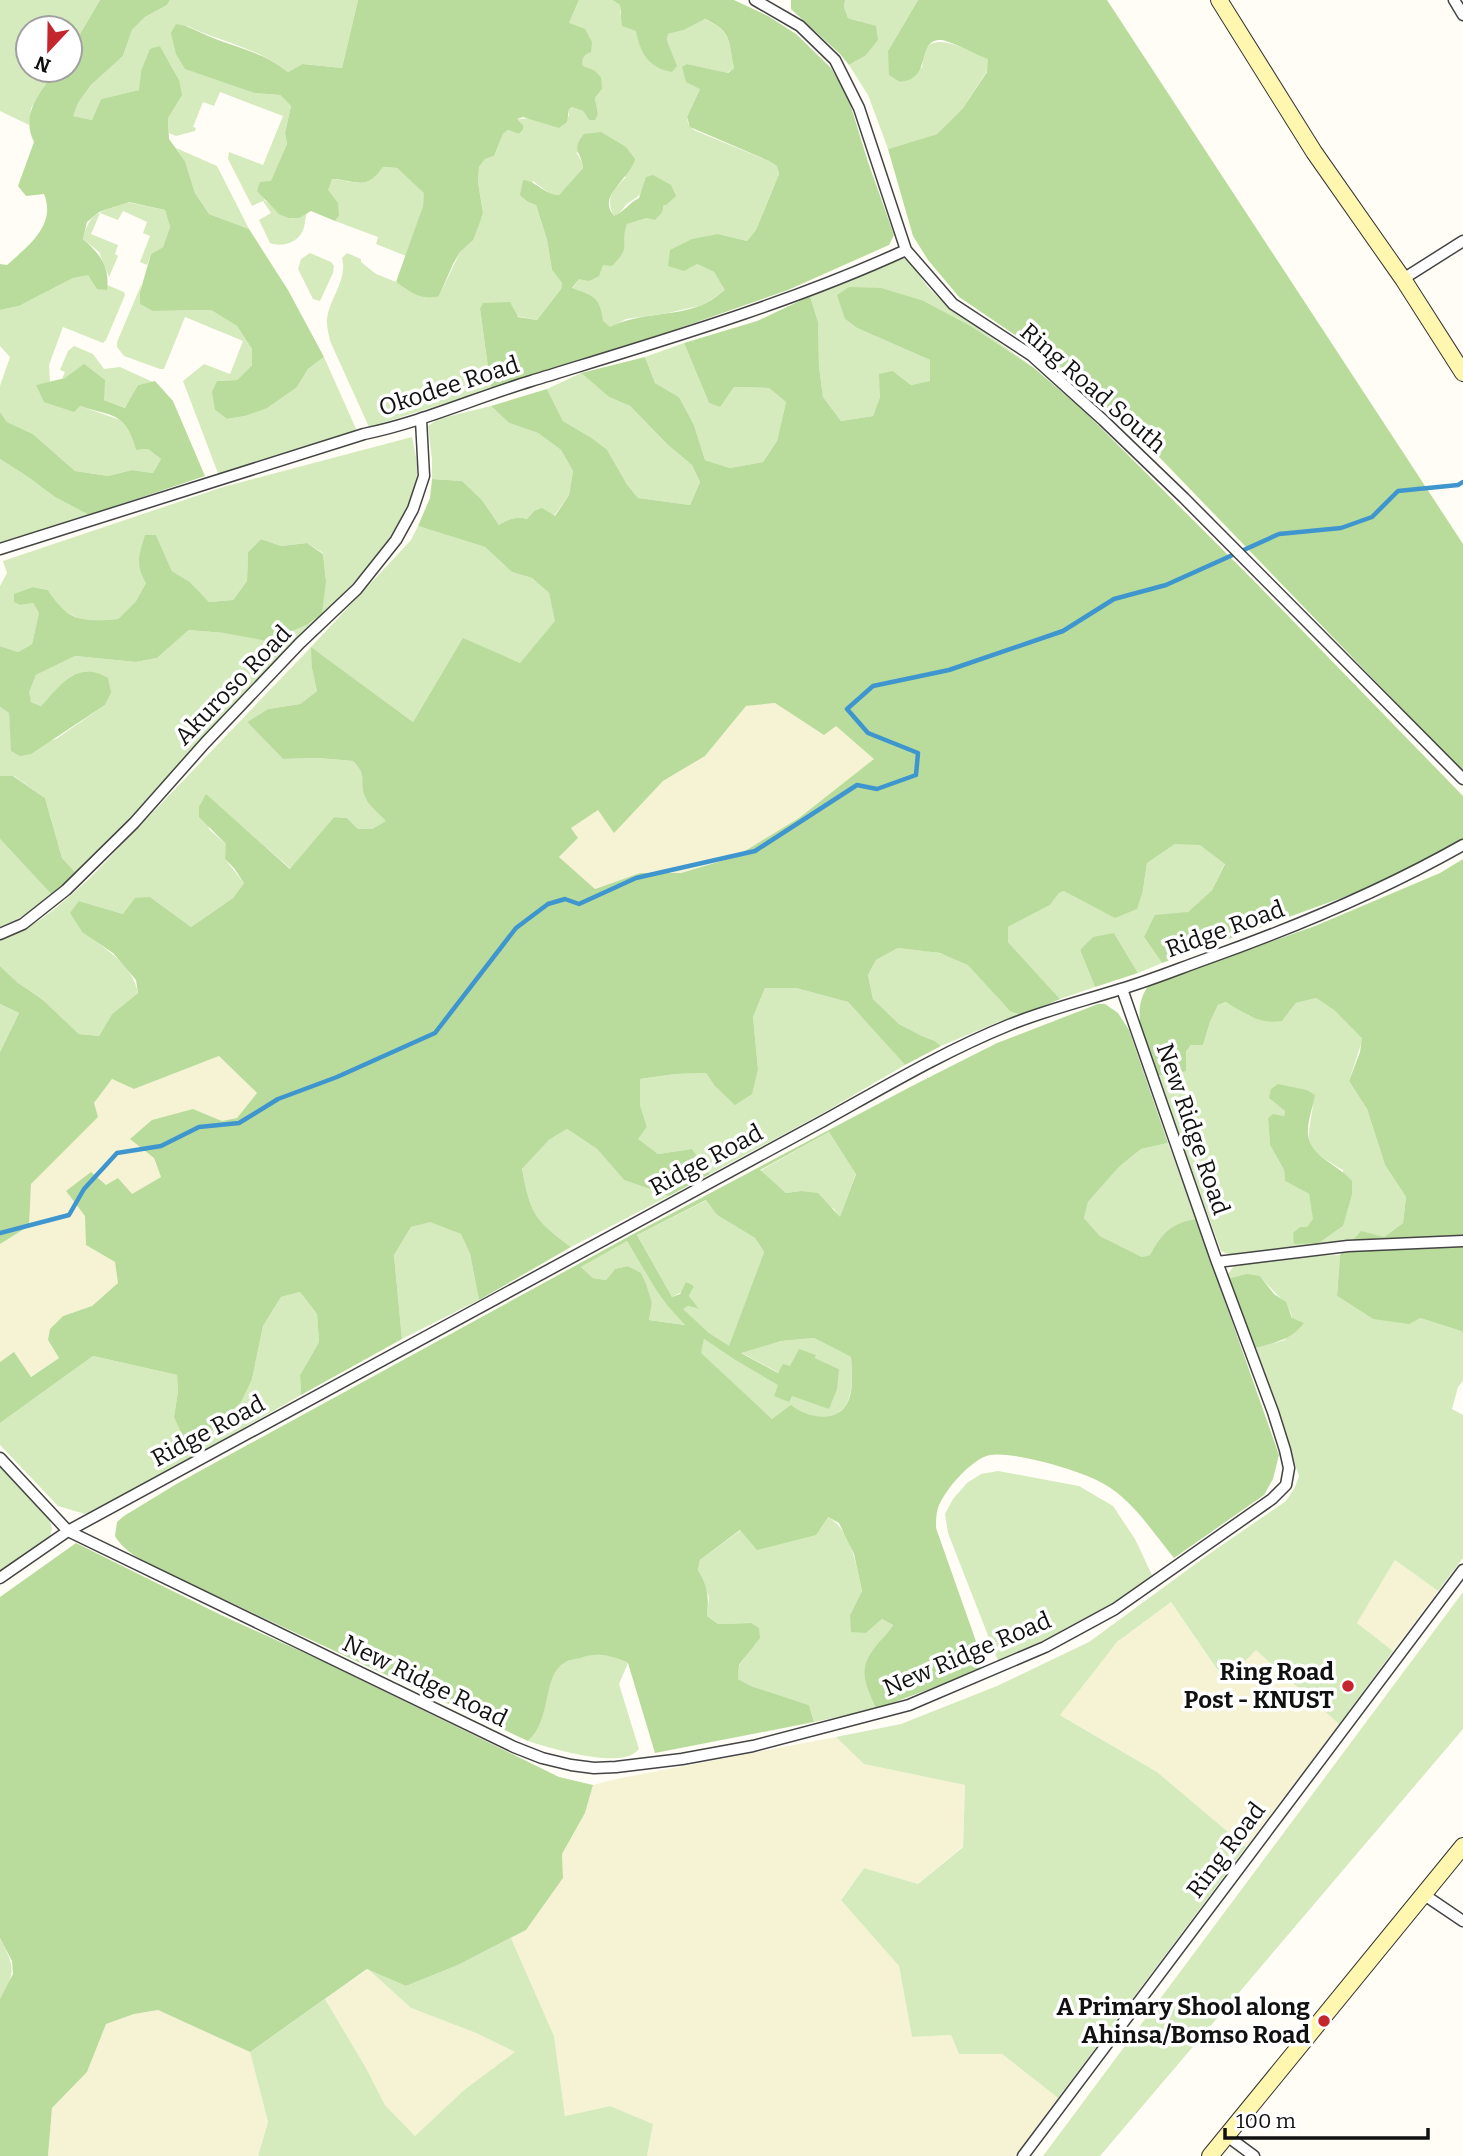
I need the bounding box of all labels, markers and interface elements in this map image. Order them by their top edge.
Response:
north arrow [14,14,84,84]
text: N [31,51,54,78]
street label: Ring Road South [1015,317,1171,459]
street label: Okodee Road [375,350,523,422]
street label: Akuroso Road [169,619,297,751]
street label: Ridge Road [1162,895,1288,963]
street label: New Ridge Road [1151,1040,1235,1218]
street label: Ridge Road [645,1118,767,1202]
street label: Ridge Road [147,1389,269,1473]
street label: New Ridge Road [879,1606,1055,1702]
street label: New Ridge Road [338,1629,512,1733]
place label: Ring Road Post - KNUST [1184,1658,1334,1714]
marker: Ring Road Post - KNUST [1340,1678,1356,1694]
street label: Ring Road [1181,1797,1271,1903]
place label: A Primary Shool along Ahinsa/Bomso Road [1057,1993,1310,2049]
marker: A Primary Shool along Ahinsa/Bomso Road [1316,2013,1332,2029]
scale bar [1225,2096,1428,2140]
text: 100 m [1236,2108,1296,2134]

